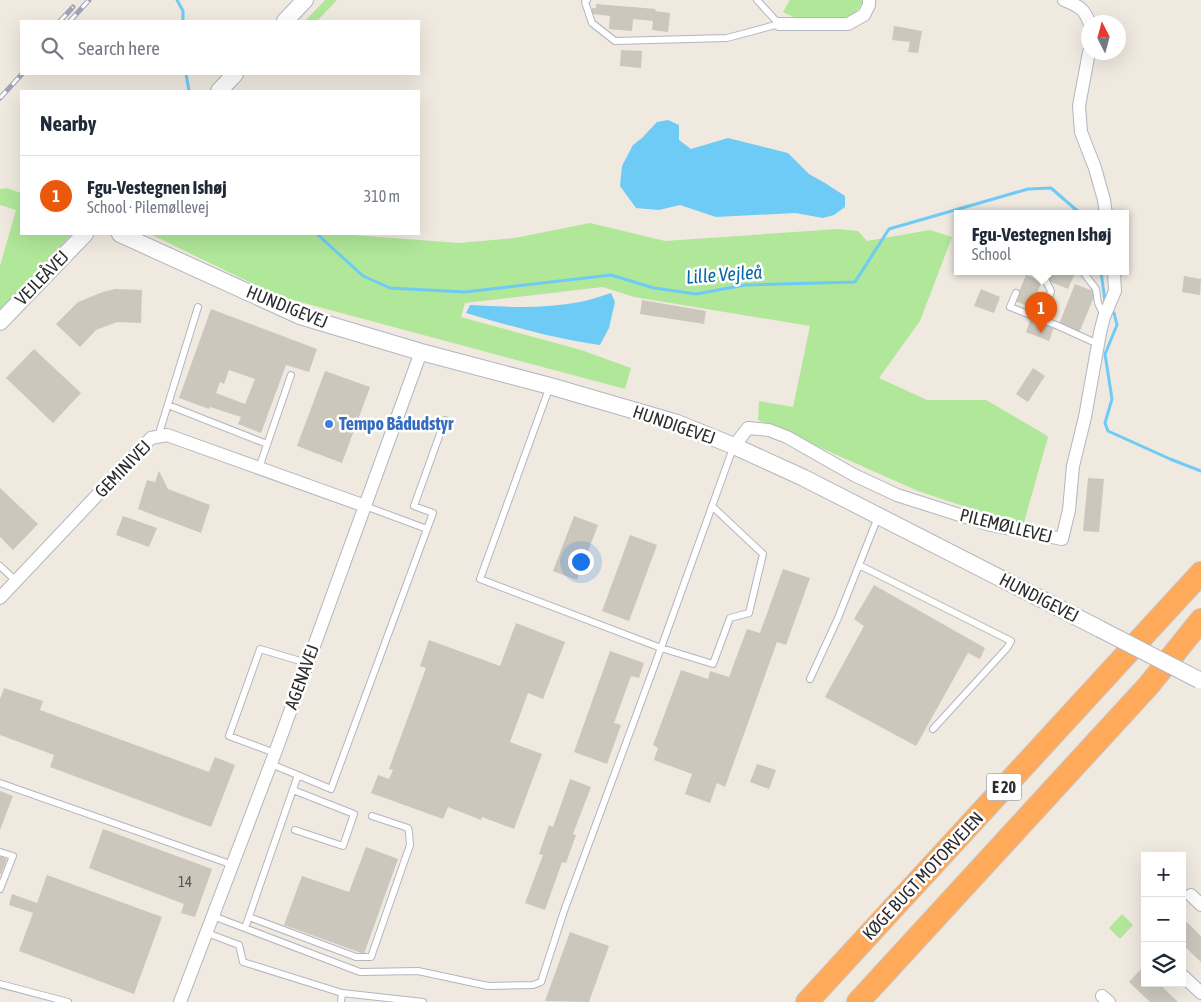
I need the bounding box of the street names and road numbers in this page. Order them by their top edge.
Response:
street label: VEJLEÅVEJ [11,246,73,309]
street label: HUNDIGEVEJ [243,281,331,332]
street label: HUNDIGEVEJ [630,401,718,448]
street label: GEMINIVEJ [90,436,155,502]
street label: PILEMØLLEVEJ [958,504,1054,547]
street label: HUNDIGEVEJ [996,569,1082,626]
street label: AGENAVEJ [280,642,323,712]
road number: E 20 [986,774,1022,800]
street label: KØGE BUGT MOTORVEJEN [858,807,987,944]

